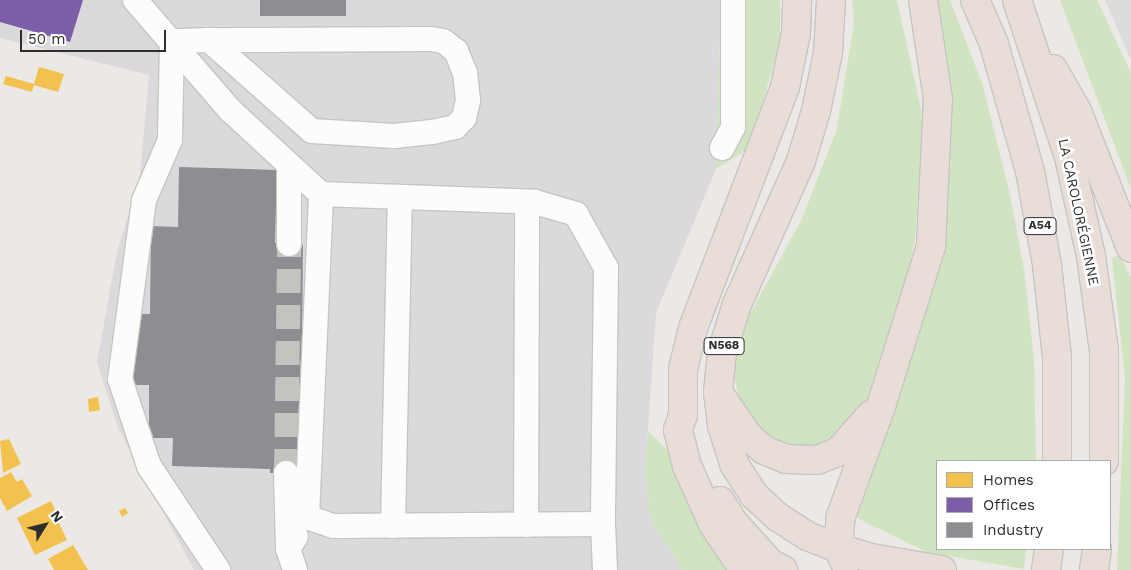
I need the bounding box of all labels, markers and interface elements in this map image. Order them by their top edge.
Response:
scale bar [22,20,169,52]
text: 50 m [28,30,65,48]
street label: LA CAROLORÉGIENNE [1055,137,1103,287]
road number: A54 [1022,217,1058,236]
road number: N568 [703,336,745,356]
legend [936,460,1111,550]
text: Homes [983,471,1034,489]
text: Offices [983,496,1035,514]
north arrow [20,500,70,550]
text: N [48,507,67,525]
text: Industry [983,521,1043,539]

